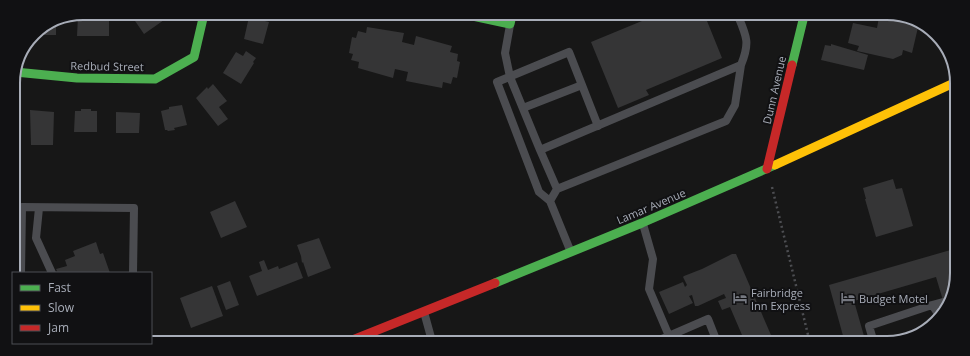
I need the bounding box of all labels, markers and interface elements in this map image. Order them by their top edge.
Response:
street label: Dunn Avenue [759,55,789,125]
street label: Redbud Street [70,58,144,74]
street label: Lamar Avenue [614,185,688,227]
legend [12,272,152,344]
text: Fast [48,279,71,296]
place label: Fairbridge Inn Express [751,285,810,313]
hotel icon: Fairbridge Inn Express [732,290,748,306]
hotel icon: Budget Motel [840,290,856,306]
place label: Budget Motel [859,291,928,306]
text: Slow [48,299,75,316]
text: Jam [47,319,69,336]

